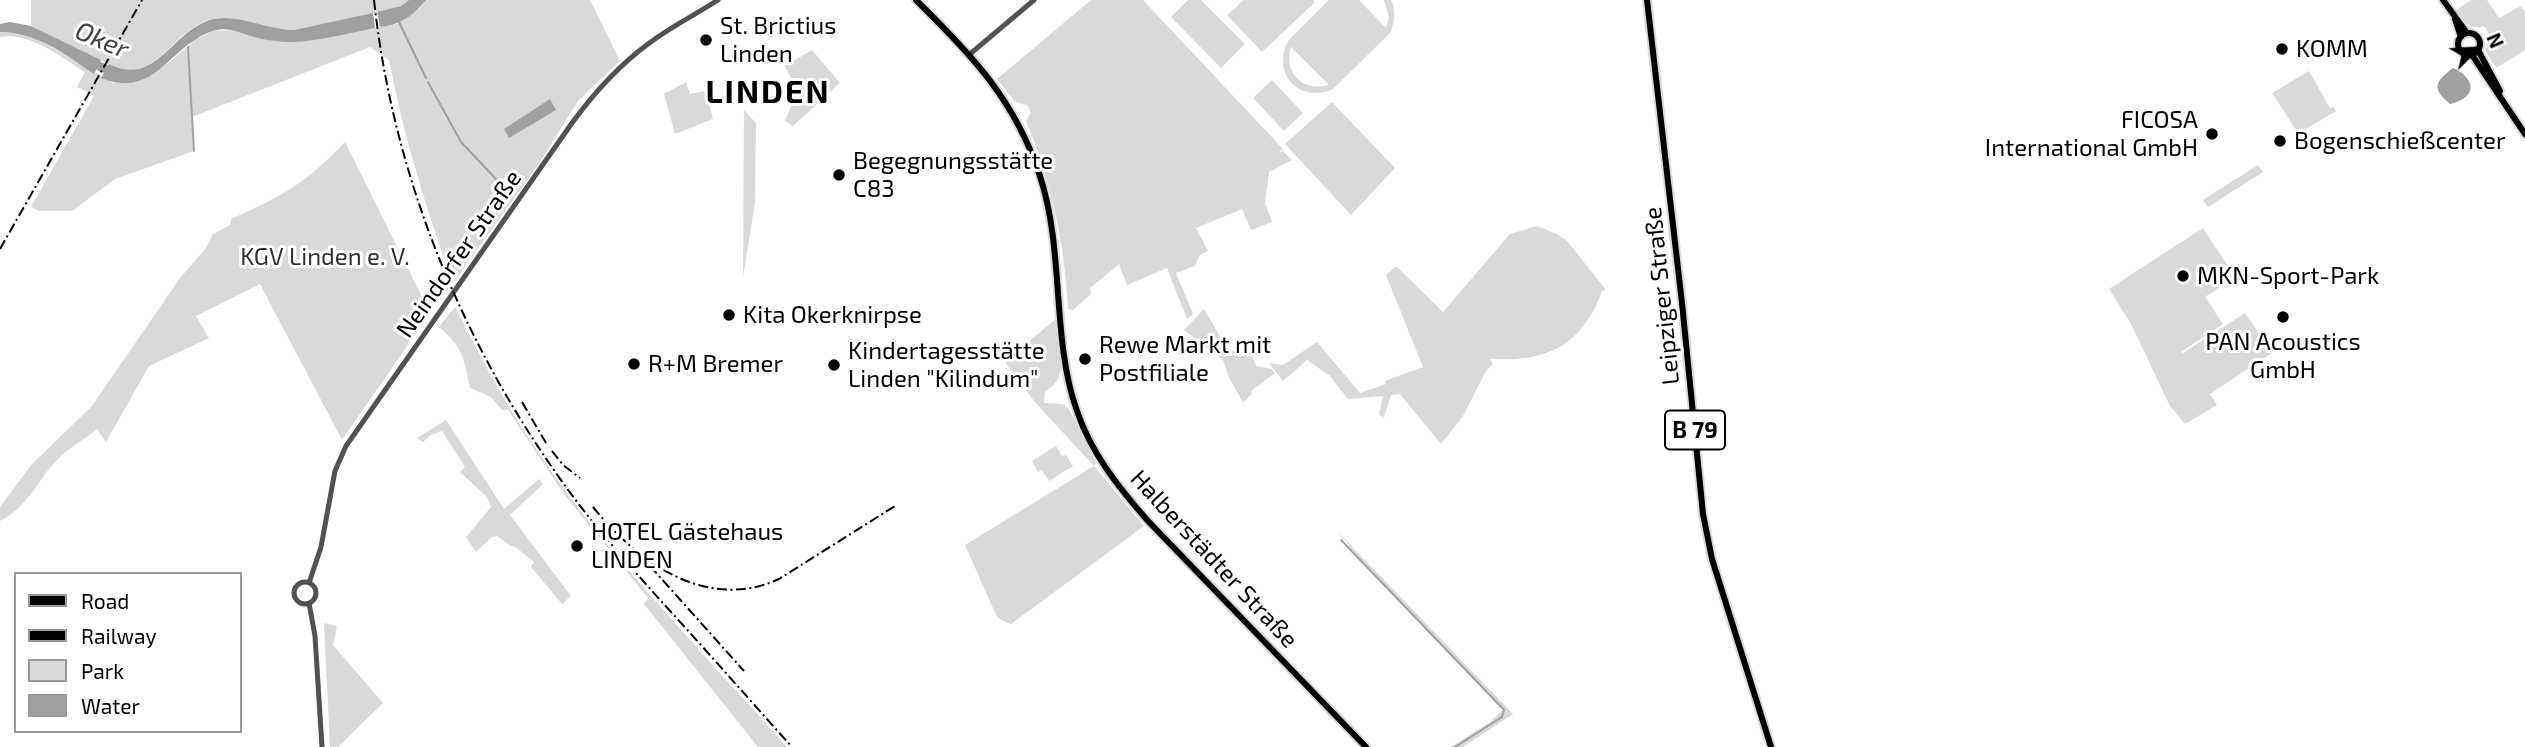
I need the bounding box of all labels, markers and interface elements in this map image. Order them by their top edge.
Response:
place label: St. Brictius Linden [720,12,836,68]
north arrow [2441,14,2511,84]
water label: Oker [71,15,133,65]
text: N [2482,29,2509,51]
marker: St. Brictius Linden [698,32,714,48]
place label: KOMM [2296,35,2368,63]
marker: KOMM [2274,41,2290,57]
district label: LINDEN [706,73,830,111]
place label: FICOSA International GmbH [1985,106,2198,162]
marker: FICOSA International GmbH [2204,126,2220,142]
place label: Bogenschießcenter [2294,127,2506,155]
marker: Bogenschießcenter [2272,133,2288,149]
place label: Begegnungsstätte C83 [853,147,1053,203]
street label: Neindorfer Straße [390,165,528,343]
marker: Begegnungsstätte C83 [831,167,847,183]
street label: Leipziger Straße [1638,206,1686,386]
park label: KGV Linden e. V. [240,243,410,271]
place label: MKN-Sport-Park [2197,262,2379,290]
marker: MKN-Sport-Park [2175,268,2191,284]
place label: Kita Okerknirpse [743,301,922,329]
marker: Kita Okerknirpse [721,307,737,323]
marker: PAN Acoustics GmbH [2275,309,2291,325]
place label: PAN Acoustics GmbH [2205,328,2361,384]
place label: Rewe Markt mit Postfiliale [1099,331,1271,387]
place label: Kindertagesstätte Linden "Kilindum" [848,337,1045,393]
place label: R+M Bremer [648,350,783,378]
marker: Rewe Markt mit Postfiliale [1077,351,1093,367]
marker: R+M Bremer [626,356,642,372]
marker: Kindertagesstätte Linden "Kilindum" [826,357,842,373]
road number: B 79 [1665,410,1725,450]
street label: Halberstädter Straße [1124,464,1304,654]
place label: HOTEL Gästehaus LINDEN [591,518,783,574]
marker: HOTEL Gästehaus LINDEN [569,538,585,554]
legend [14,572,242,733]
text: Road [81,588,129,613]
text: Railway [81,623,157,648]
text: Park [81,658,124,683]
text: Water [81,693,140,718]

